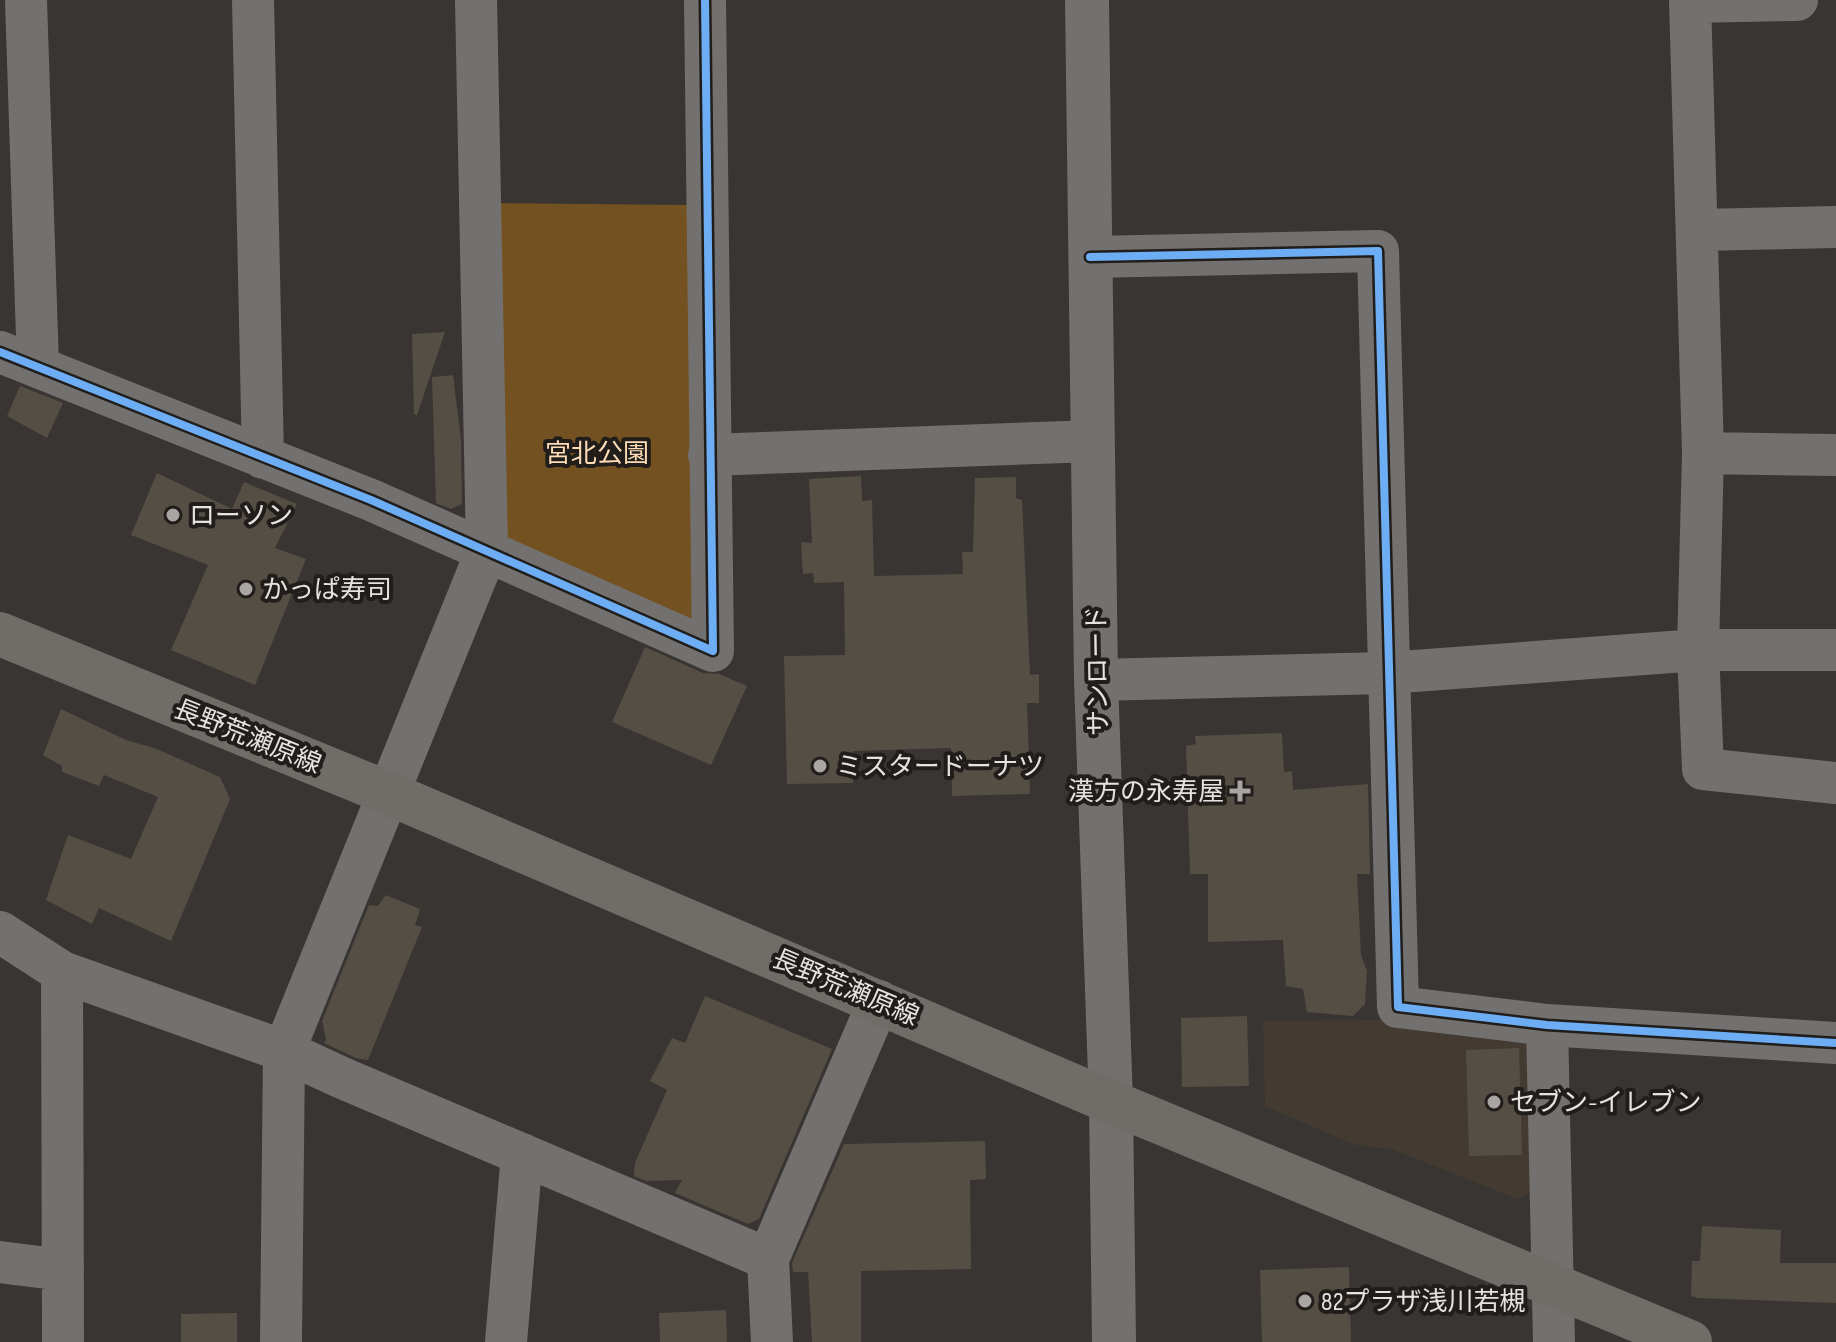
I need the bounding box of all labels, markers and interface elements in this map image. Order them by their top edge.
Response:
park label: 宮北公園 [545,439,649,470]
place label: ローソン [189,501,293,532]
marker: ローソン [164,506,182,524]
place label: かっぱ寿司 [262,575,392,606]
marker: かっぱ寿司 [237,580,255,598]
street label: サンロード [1082,606,1115,736]
street label: 長野荒瀬原線 [169,694,326,781]
place label: ミスタードーナツ [836,752,1044,783]
marker: ミスタードーナツ [811,757,829,775]
place label: 漢方の永寿屋 [1068,777,1224,808]
marker: 漢方の永寿屋 [1231,782,1249,800]
street label: 長野荒瀬原線 [768,944,923,1033]
place label: セブン-イレブン [1510,1088,1702,1119]
marker: セブン-イレブン [1485,1093,1503,1111]
place label: 82プラザ浅川若槻 [1321,1287,1525,1318]
marker: 82プラザ浅川若槻 [1296,1292,1314,1310]

